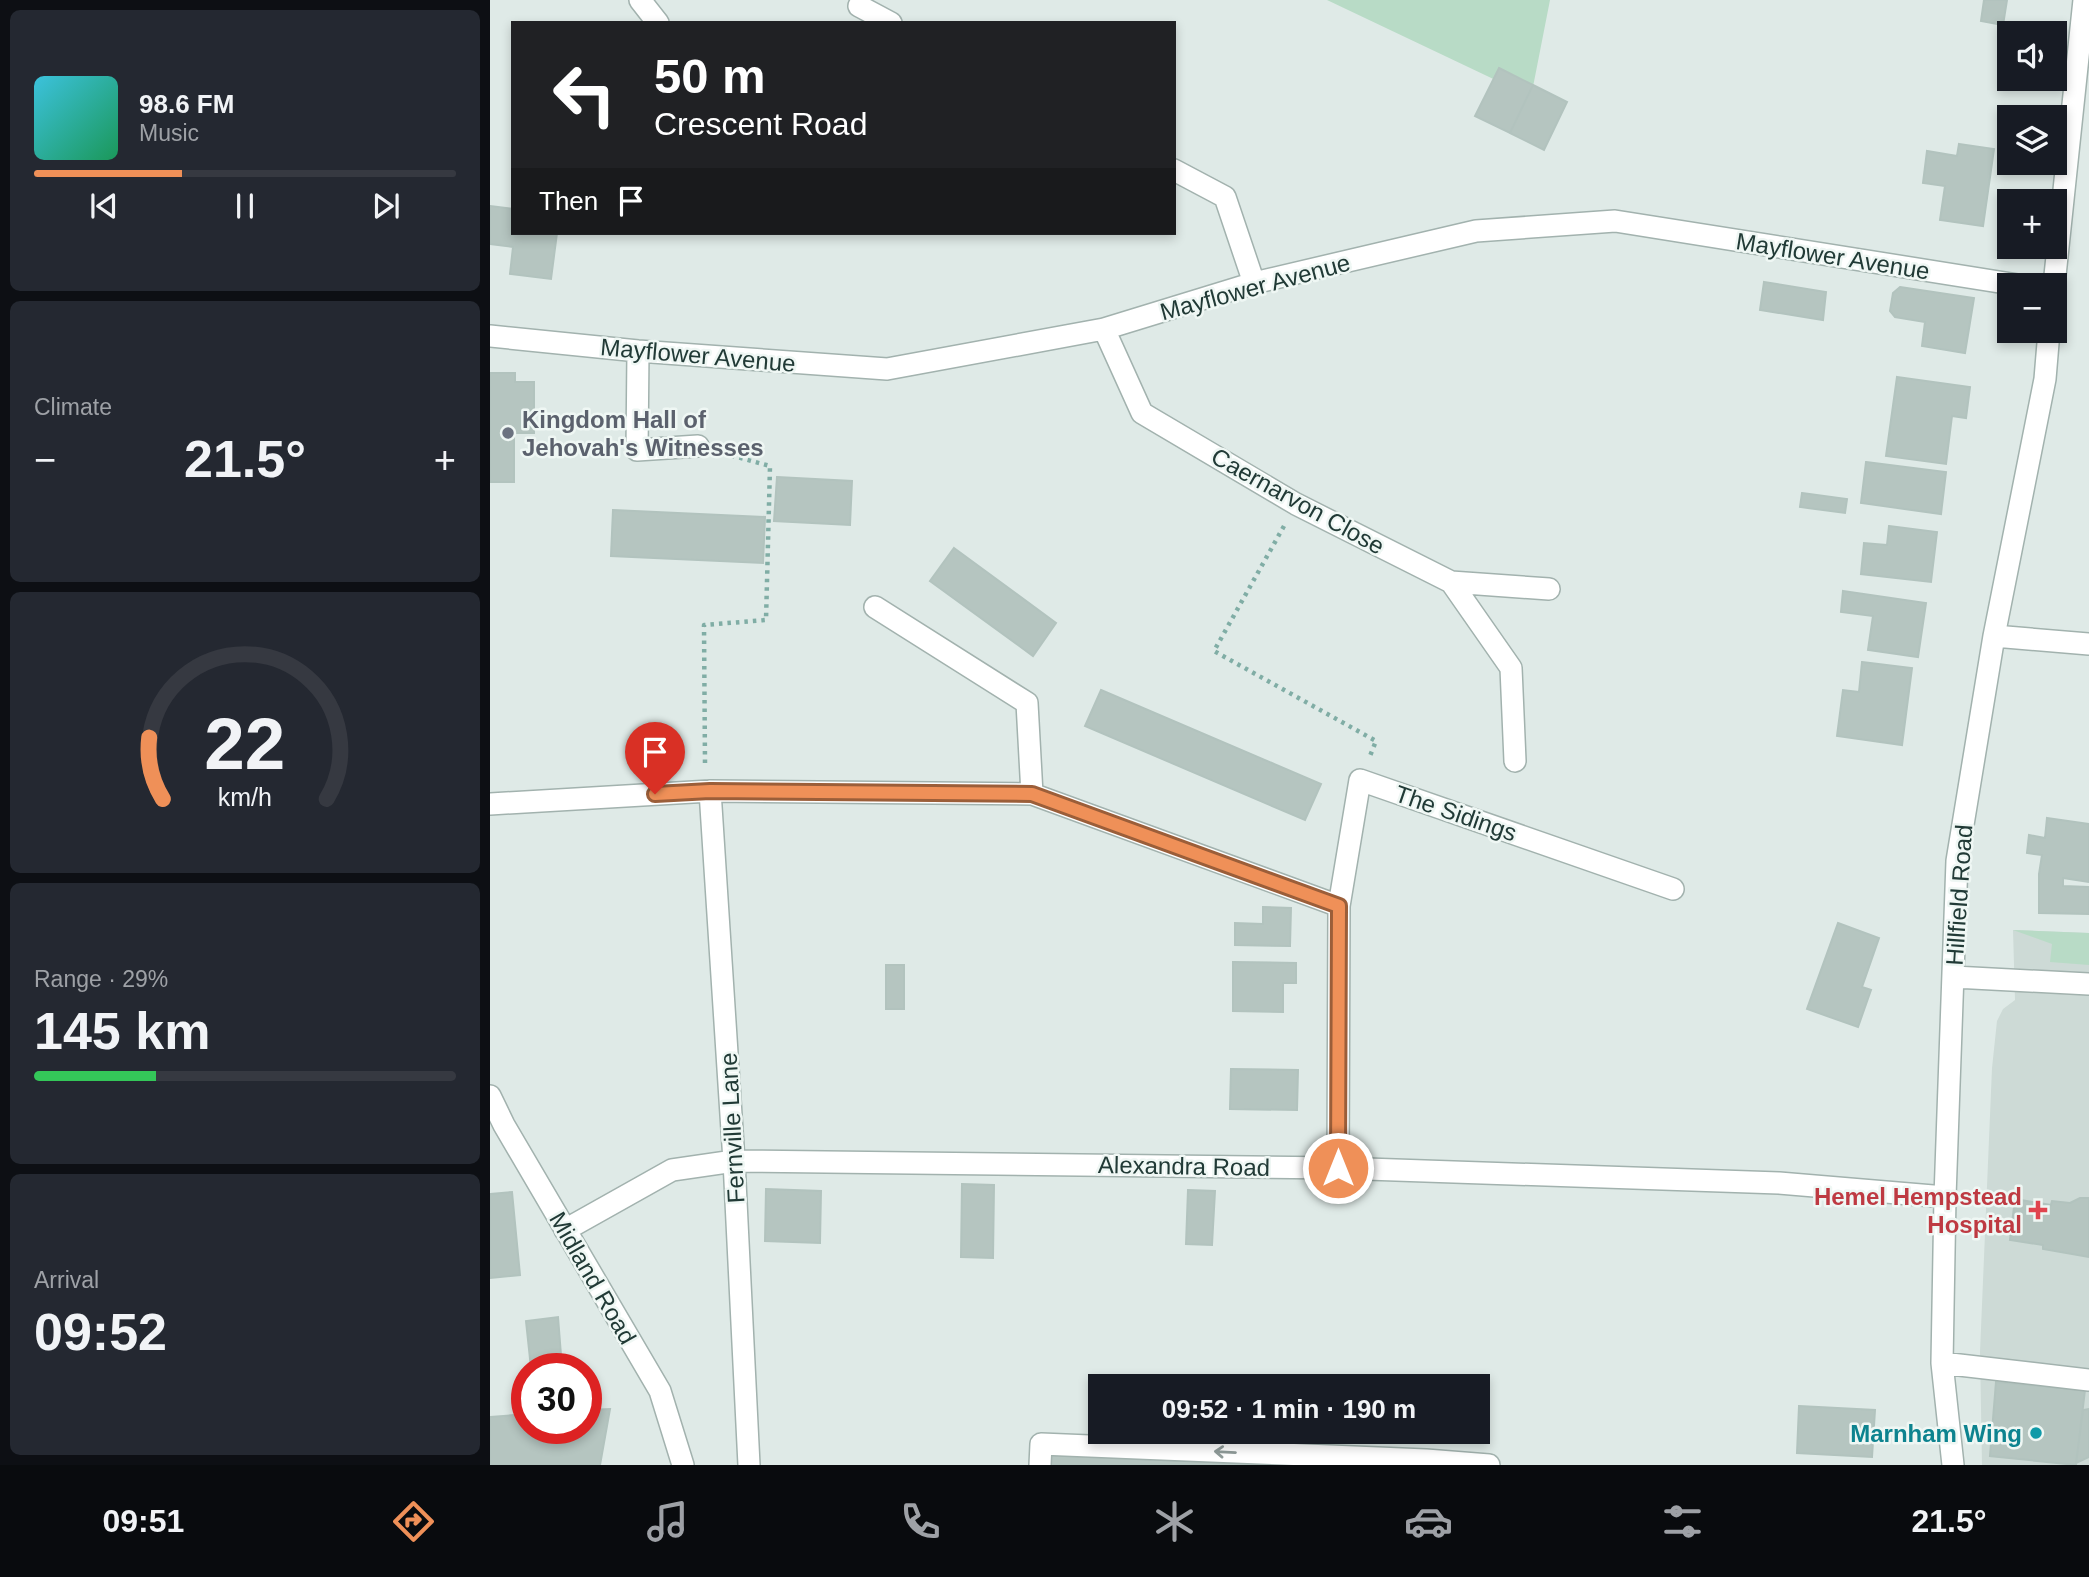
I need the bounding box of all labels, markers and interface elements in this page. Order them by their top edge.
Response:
map controls [1997,21,2067,343]
button: sound [1997,21,2067,91]
icon: left [539,49,630,140]
text: 50 m [654,49,766,103]
text: 98.6 FM [139,89,234,119]
button: layers [1997,105,2067,175]
text: Crescent Road [654,106,867,142]
text: Music [139,120,199,146]
icon: arrive [612,182,650,220]
text: Then [539,186,598,216]
icon: previous [85,187,123,225]
icon: pause [226,187,264,225]
icon: next [367,187,405,225]
button: + [1997,189,2067,259]
street label: Mayflower Avenue [1734,227,1932,285]
street label: Mayflower Avenue [1157,249,1353,325]
button: − [1997,273,2067,343]
street label: Mayflower Avenue [599,333,797,377]
text: Climate [34,394,112,420]
place label: Kingdom Hall of Jehovah's Witnesses [522,406,764,461]
marker: Kingdom Hall of Jehovah's Witnesses [500,425,516,441]
text: 21.5° [184,430,306,488]
text: − [34,439,56,481]
text: + [434,439,456,481]
street label: Caernarvon Close [1207,442,1389,560]
text: 22 [205,703,285,784]
pin [625,722,685,794]
icon: arrive [636,733,674,771]
street label: The Sidings [1392,780,1520,846]
text: km/h [218,782,272,810]
street label: Hillfield Road [1941,824,1977,966]
text: Range · 29% [34,966,168,992]
text: 145 km [34,1002,210,1060]
street label: Fernville Lane [715,1052,749,1204]
position arrow [1301,1131,1375,1205]
street label: Alexandra Road [1098,1151,1270,1181]
place label: Hemel Hempstead Hospital [1814,1183,2022,1238]
marker: Hemel Hempstead Hospital [2028,1200,2048,1220]
street label: Midland Road [544,1207,642,1349]
text: Arrival [34,1267,99,1293]
text: 09:52 [34,1303,167,1361]
speed limit sign: 30 [511,1353,602,1444]
text: 09:52 · 1 min · 190 m [1162,1394,1416,1424]
place label: Marnham Wing [1850,1420,2022,1447]
marker: Marnham Wing [2028,1425,2044,1441]
one-way arrow [1214,1445,1237,1458]
icon: directions [389,1497,438,1546]
icon: music [643,1497,692,1546]
icon: phone [896,1497,945,1546]
icon: climate [1150,1497,1199,1546]
icon: car [1404,1497,1453,1546]
icon: filters [1658,1497,1707,1546]
text: 09:51 [102,1503,184,1539]
text: 21.5° [1911,1503,1987,1539]

